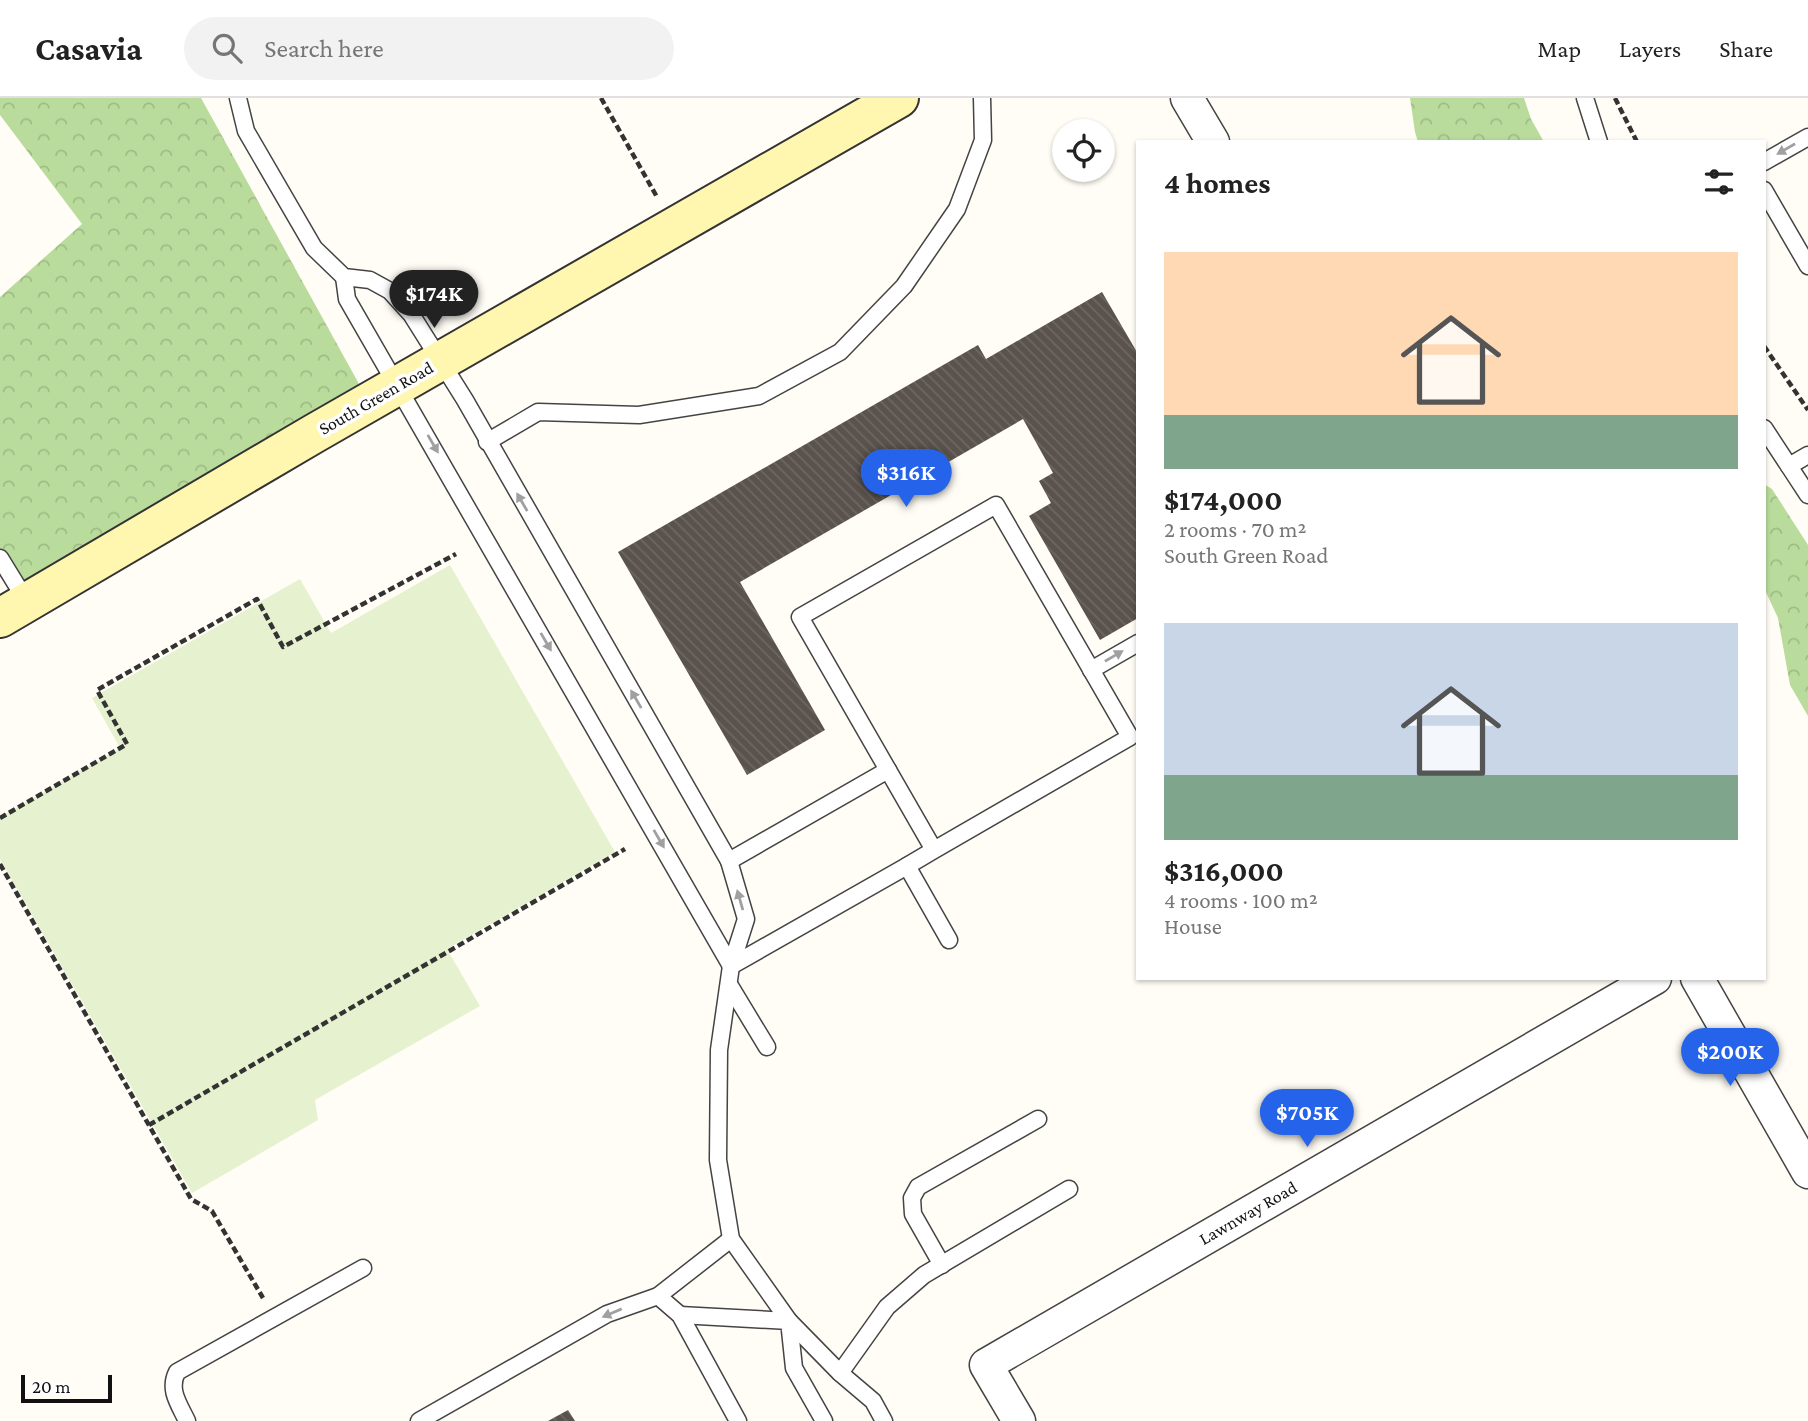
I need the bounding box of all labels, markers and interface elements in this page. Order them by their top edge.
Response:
search box [184,17,674,80]
icon: search [208,29,246,67]
text: Casavia [35,30,142,67]
text: Search here [264,34,384,63]
text: Map [1537,35,1581,62]
text: Layers [1619,35,1681,62]
text: Share [1719,35,1773,62]
map controls [1052,119,1115,182]
button: locate [1052,119,1115,182]
one-way arrow [1776,143,1796,155]
icon: filters [1700,163,1738,201]
text: 4 homes [1164,166,1270,199]
pin: $174K [385,271,483,330]
text: $174K [405,280,463,306]
icon: home [1388,297,1514,423]
street label: South Green Road [315,357,437,439]
one-way arrow [426,435,439,454]
pin: $316K [857,450,955,509]
text: $316K [877,459,935,485]
text: $174,000 [1164,483,1282,516]
one-way arrow [516,493,528,512]
text: 2 rooms · 70 m² [1164,516,1307,542]
text: South Green Road [1164,542,1328,568]
one-way arrow [540,632,552,651]
one-way arrow [1105,650,1124,662]
icon: home [1388,668,1514,794]
one-way arrow [630,690,642,709]
one-way arrow [653,830,665,849]
text: $316,000 [1164,854,1284,887]
text: 4 rooms · 100 m² [1164,887,1318,913]
one-way arrow [735,890,745,911]
text: House [1164,913,1222,939]
pin: $200K [1681,1028,1779,1088]
text: $200K [1697,1038,1763,1064]
pin: $705K [1258,1090,1356,1149]
text: $705K [1276,1099,1338,1125]
street label: Lawnway Road [1196,1177,1301,1249]
one-way arrow [601,1307,622,1318]
scale bar [21,1372,112,1404]
text: 20 m [32,1376,71,1397]

